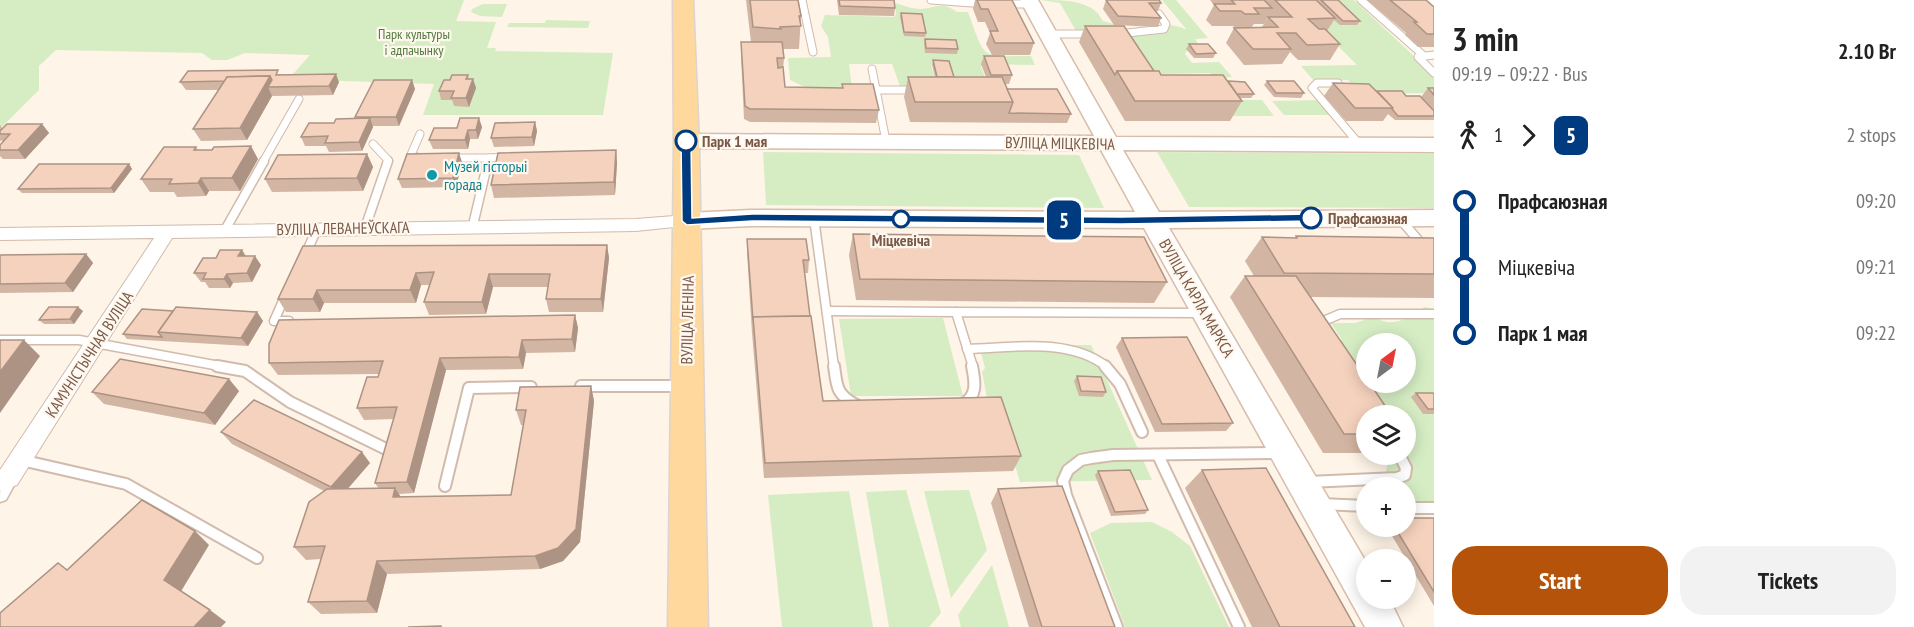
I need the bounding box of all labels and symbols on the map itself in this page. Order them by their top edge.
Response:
park label: Парк культуры і адпачынку [378,25,450,59]
marker: Парк 1 мая [675,130,697,152]
place label: Парк 1 мая [702,131,767,151]
street label: ВУЛІЦА МІЦКЕВІЧА [1005,132,1115,154]
place label: Музей гісторыі горада [444,156,527,194]
marker: Музей гісторыі горада [425,168,439,182]
line badge: 5 [1044,200,1084,240]
marker: Прафсаюзная [1300,207,1322,229]
place label: Прафсаюзная [1328,208,1408,228]
marker: Міцкевіча [892,210,910,228]
street label: ВУЛІЦА ЛЕВАНЕЎСКАГА [276,217,410,239]
place label: Міцкевіча [872,230,931,250]
street label: ВУЛІЦА КАРЛА МАРКСА [1155,235,1239,361]
street label: ВУЛІЦА ЛЕНІНА [676,275,698,365]
street label: КАМУНІСТЫЧНАЯ ВУЛІЦА [41,287,138,421]
north arrow [1356,333,1416,393]

